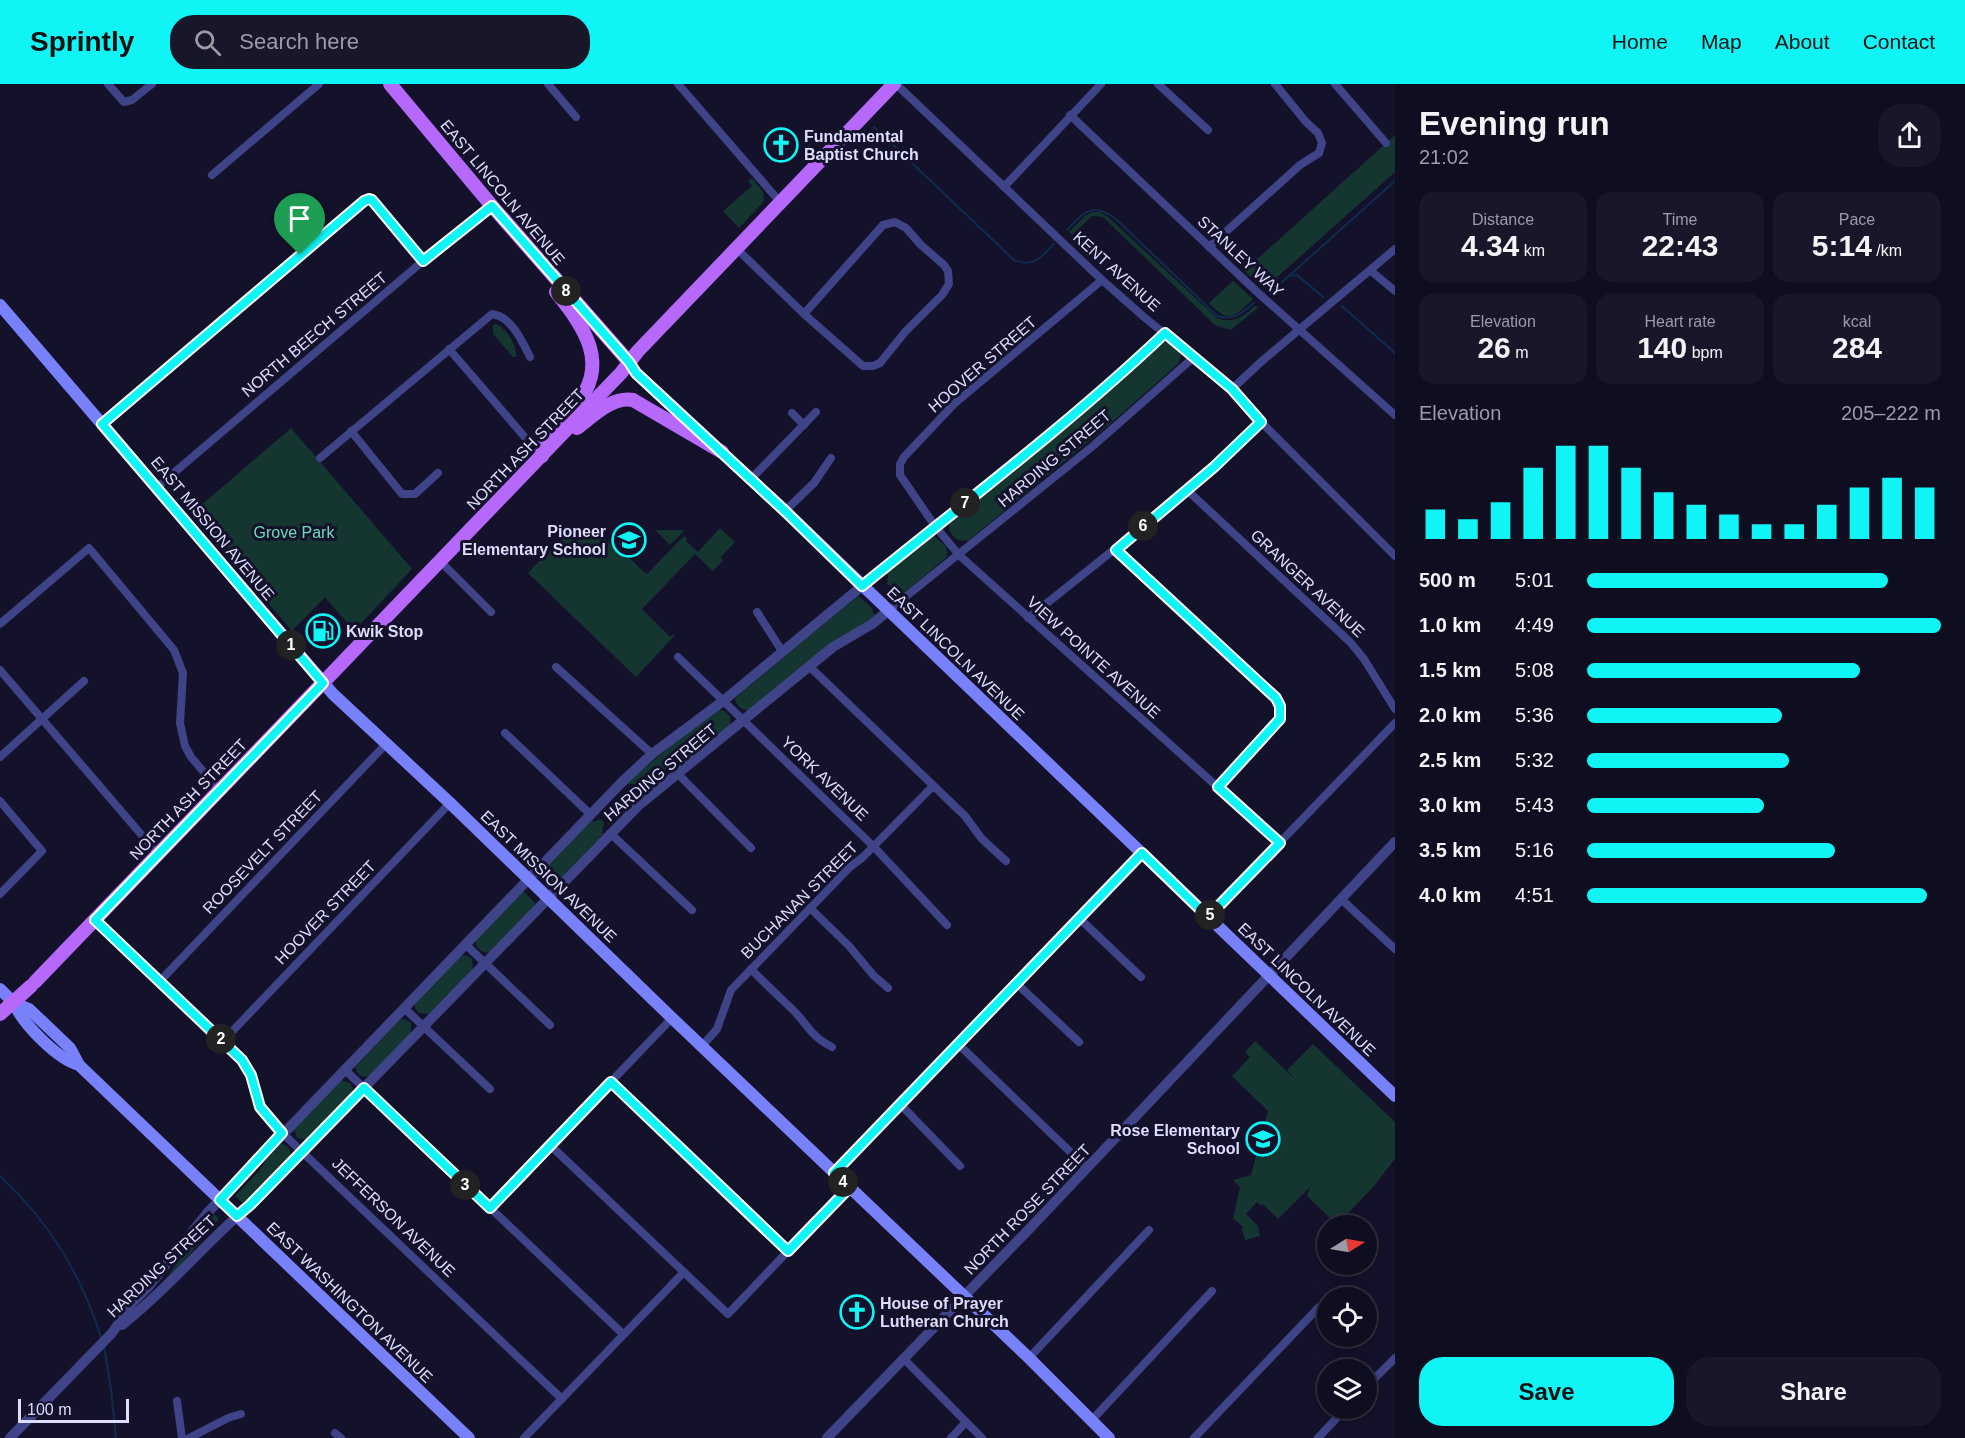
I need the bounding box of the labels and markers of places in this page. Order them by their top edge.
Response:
church icon: Fundamental Baptist Church [763,127,799,163]
place label: Fundamental Baptist Church [804,128,919,163]
pin [274,193,325,255]
pin: 8 [551,276,581,306]
pin: 7 [950,488,980,518]
pin: 6 [1128,511,1158,541]
school or university icon: Pioneer Elementary School [611,522,647,558]
place label: Pioneer Elementary School [462,523,606,558]
fuel station icon: Kwik Stop [305,613,341,649]
place label: Kwik Stop [346,623,424,640]
pin: 1 [276,630,306,660]
pin: 5 [1195,900,1225,930]
pin: 2 [206,1024,236,1054]
school or university icon: Rose Elementary School [1245,1121,1281,1157]
place label: Rose Elementary School [1110,1122,1240,1157]
pin: 4 [828,1167,858,1197]
pin: 3 [450,1170,480,1200]
church icon: House of Prayer Lutheran Church [839,1294,875,1330]
place label: House of Prayer Lutheran Church [880,1295,1009,1330]

